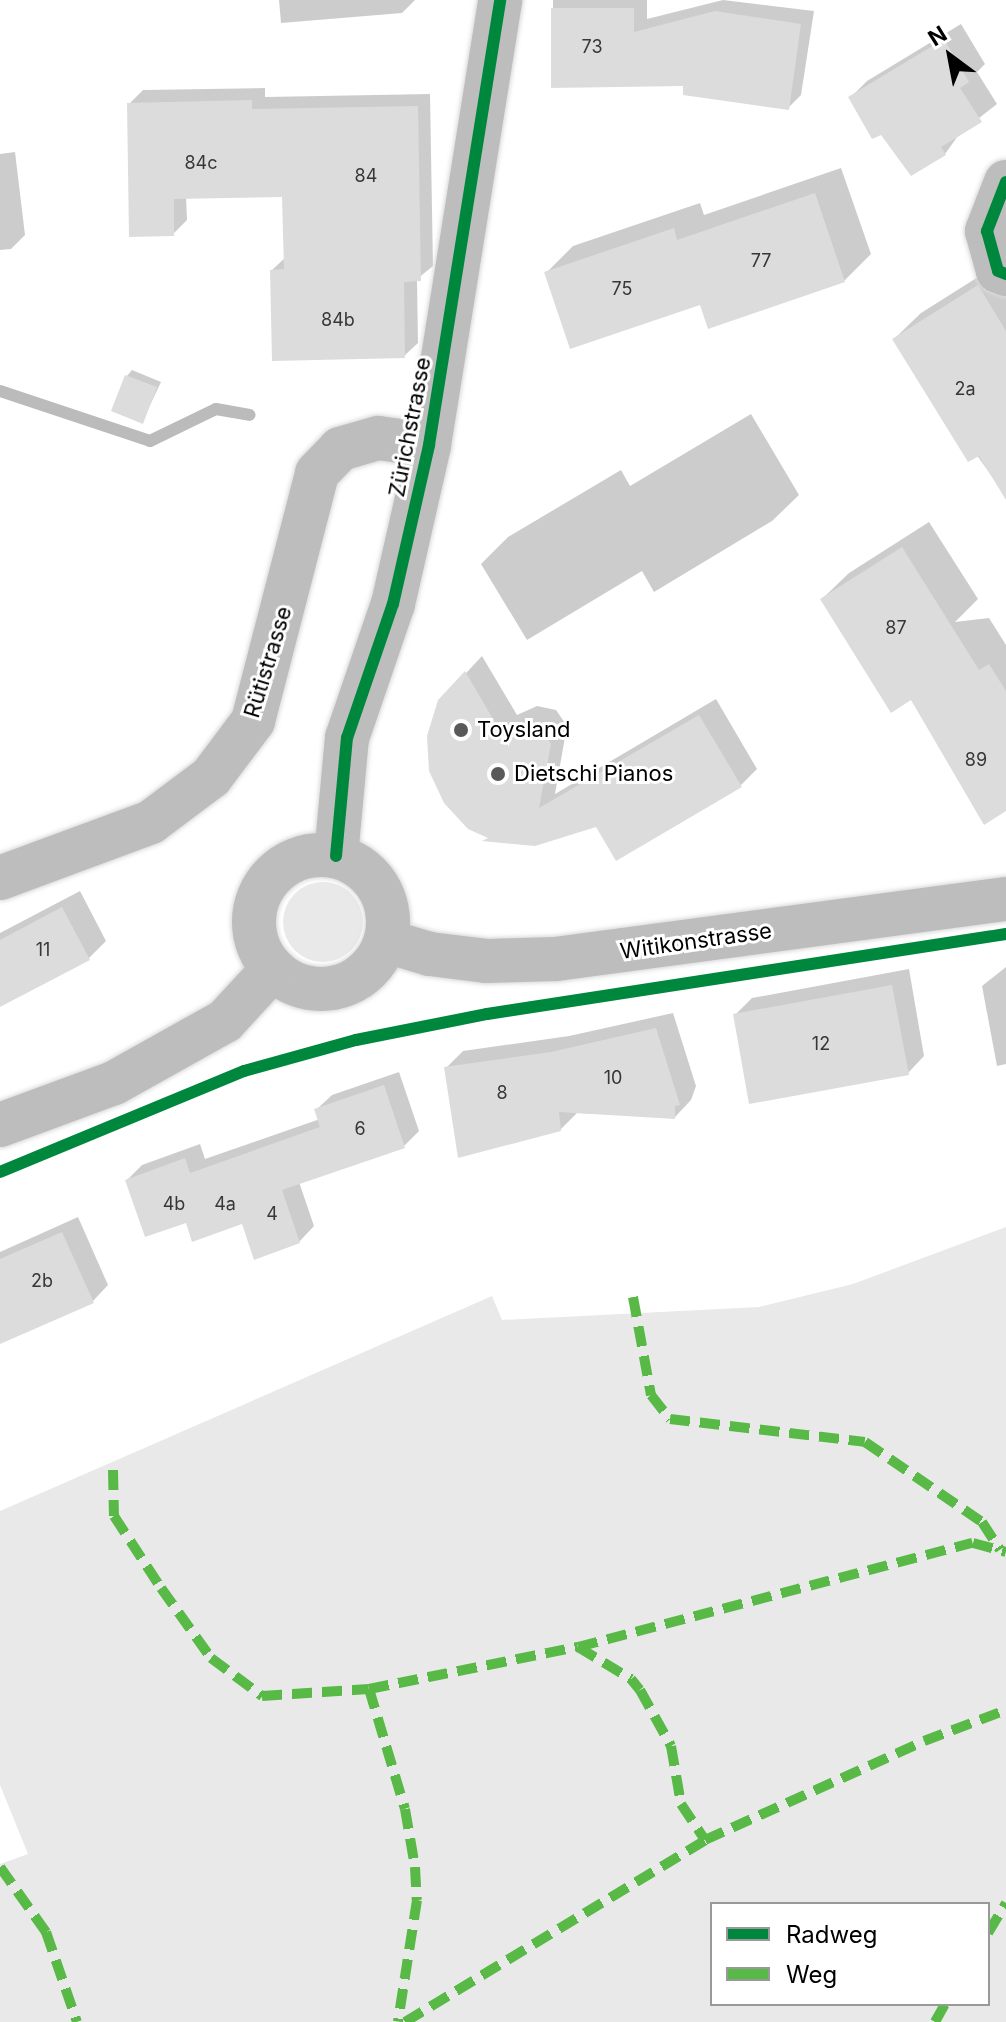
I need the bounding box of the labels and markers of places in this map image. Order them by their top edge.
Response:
place label: Toysland [477,717,570,743]
marker: Toysland [452,721,470,739]
place label: Dietschi Pianos [514,761,673,787]
marker: Dietschi Pianos [489,765,507,783]

